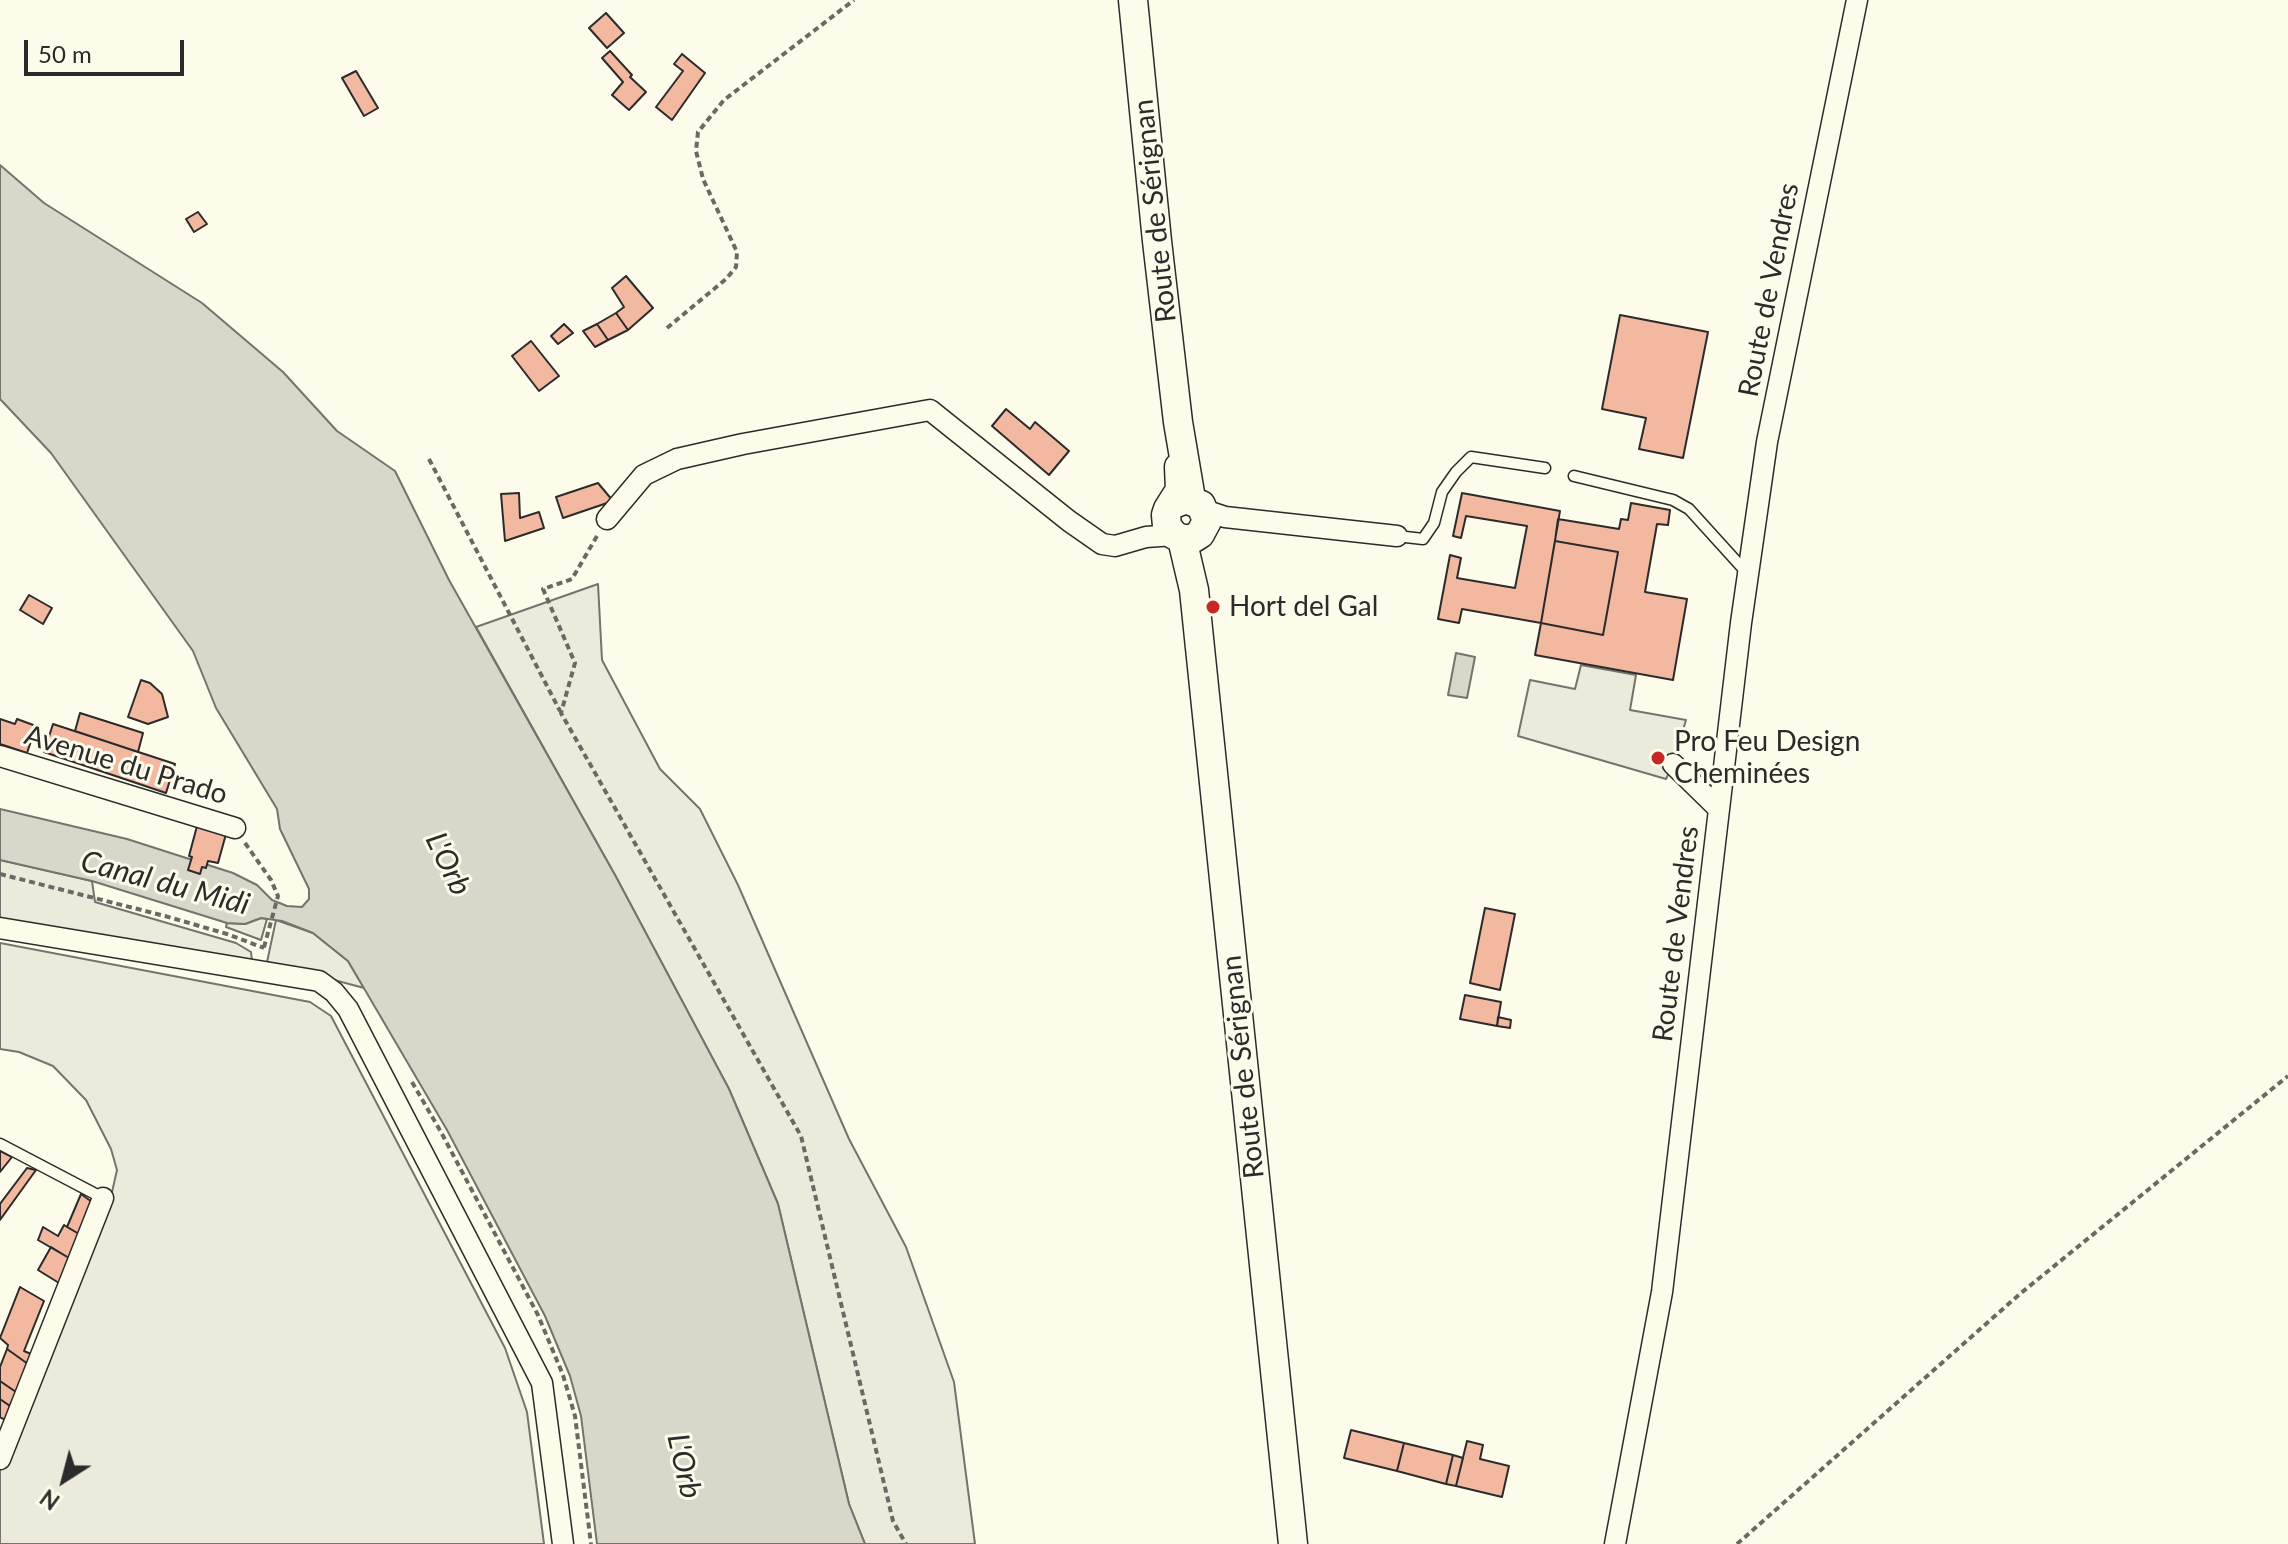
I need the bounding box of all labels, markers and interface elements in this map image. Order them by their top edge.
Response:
scale bar [28,24,188,74]
text: 50 m [38,39,92,68]
street label: Route de Sérignan [1127,98,1183,324]
street label: Route de Vendres [1732,180,1806,400]
place label: Hort del Gal [1229,590,1378,624]
marker: Hort del Gal [1204,598,1222,616]
street label: Avenue du Prado [21,718,231,812]
place label: Pro Feu Design Cheminées [1674,725,1860,791]
marker: Pro Feu Design Cheminées [1649,749,1667,767]
street label: Route de Vendres [1646,824,1706,1044]
water label: L'Orb [417,827,479,901]
water label: Canal du Midi [77,843,253,923]
street label: Route de Sérignan [1215,954,1271,1180]
water label: L'Orb [659,1430,709,1502]
north arrow [24,1440,104,1520]
text: N [35,1484,64,1516]

